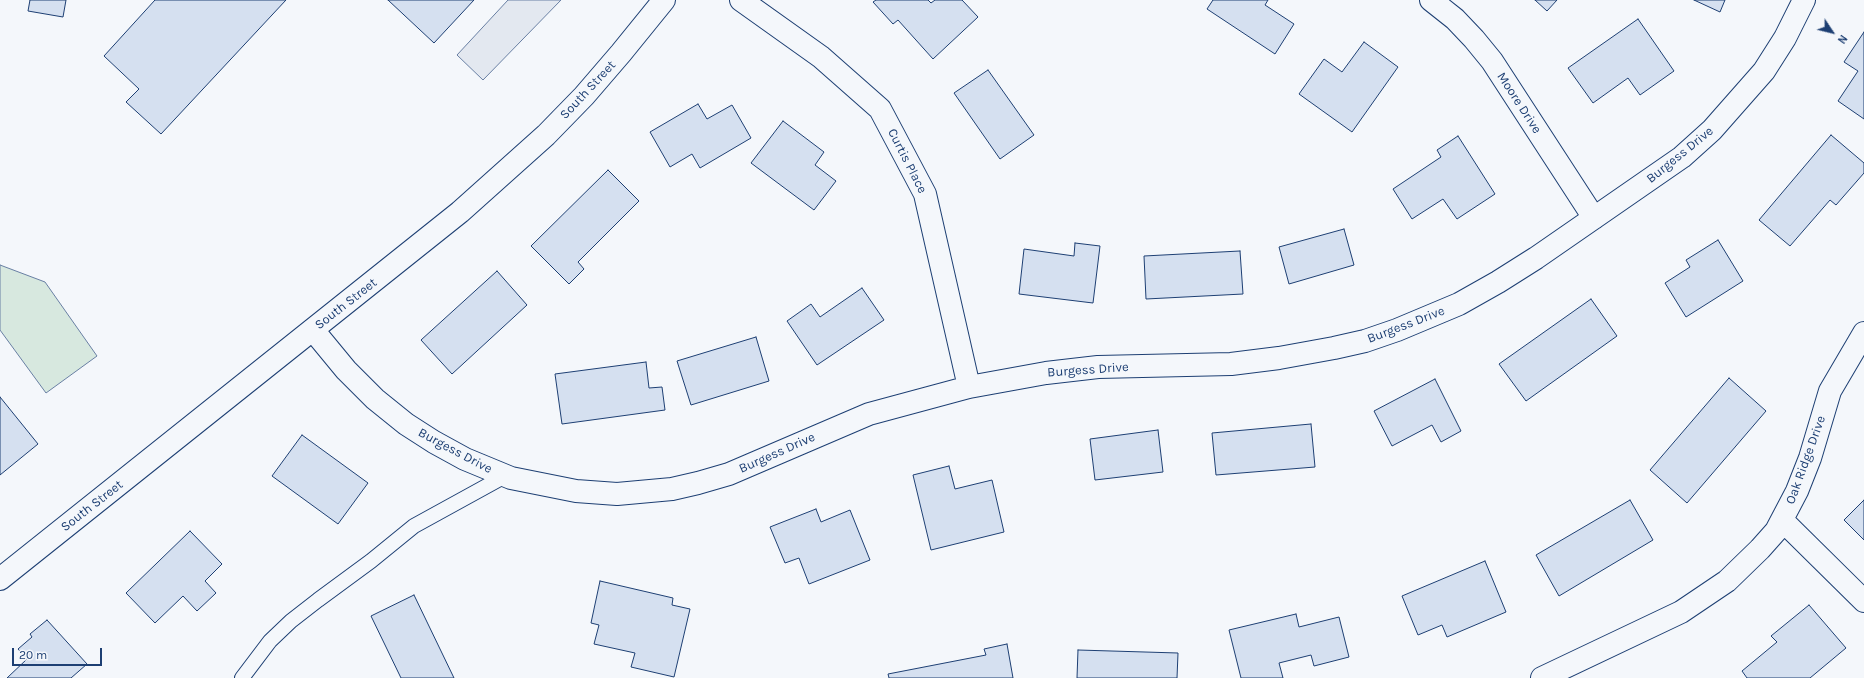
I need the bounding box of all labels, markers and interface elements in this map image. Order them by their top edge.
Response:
north arrow [1812,12,1852,52]
text: N [1835,32,1850,46]
street label: South Street [557,57,619,123]
street label: Moore Drive [1493,69,1545,137]
street label: Burgess Drive [1643,123,1717,187]
street label: Curtis Place [884,126,930,196]
street label: South Street [312,275,380,333]
street label: Burgess Drive [1365,303,1447,347]
street label: Burgess Drive [1047,359,1129,381]
street label: Oak Ridge Drive [1783,414,1829,506]
street label: Burgess Drive [415,425,495,477]
street label: Burgess Drive [737,429,817,477]
street label: South Street [58,477,126,535]
scale bar [14,640,104,666]
text: 20 m [19,648,47,662]

